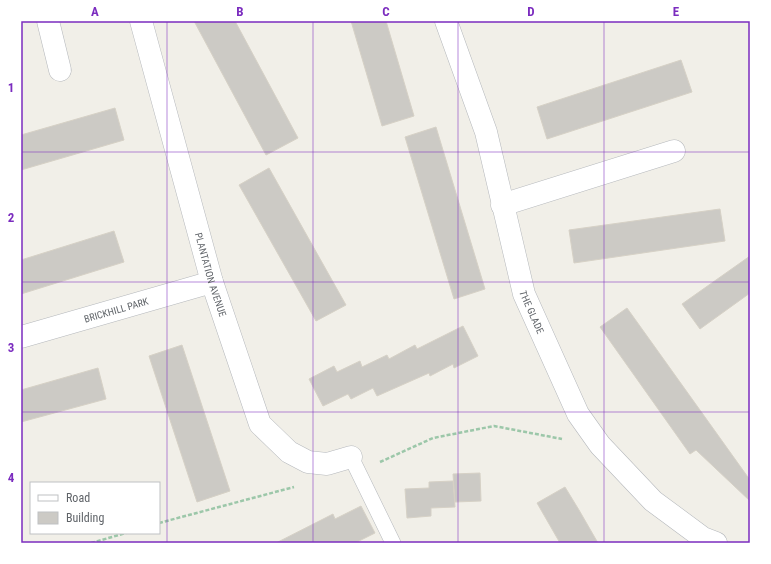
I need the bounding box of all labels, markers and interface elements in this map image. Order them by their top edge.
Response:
text: A [91,4,99,19]
text: B [236,4,244,19]
text: C [382,4,390,19]
text: D [527,4,535,19]
text: E [673,4,680,19]
text: 1 [8,80,14,95]
text: 2 [8,210,15,225]
street label: PLANTATION AVENUE [193,231,229,318]
street label: THE GLADE [518,289,547,335]
street label: BRICKHILL PARK [83,295,150,324]
text: 3 [8,340,14,355]
text: 4 [8,470,15,485]
legend [30,482,160,534]
text: Road [66,491,90,505]
text: Building [66,511,104,525]

